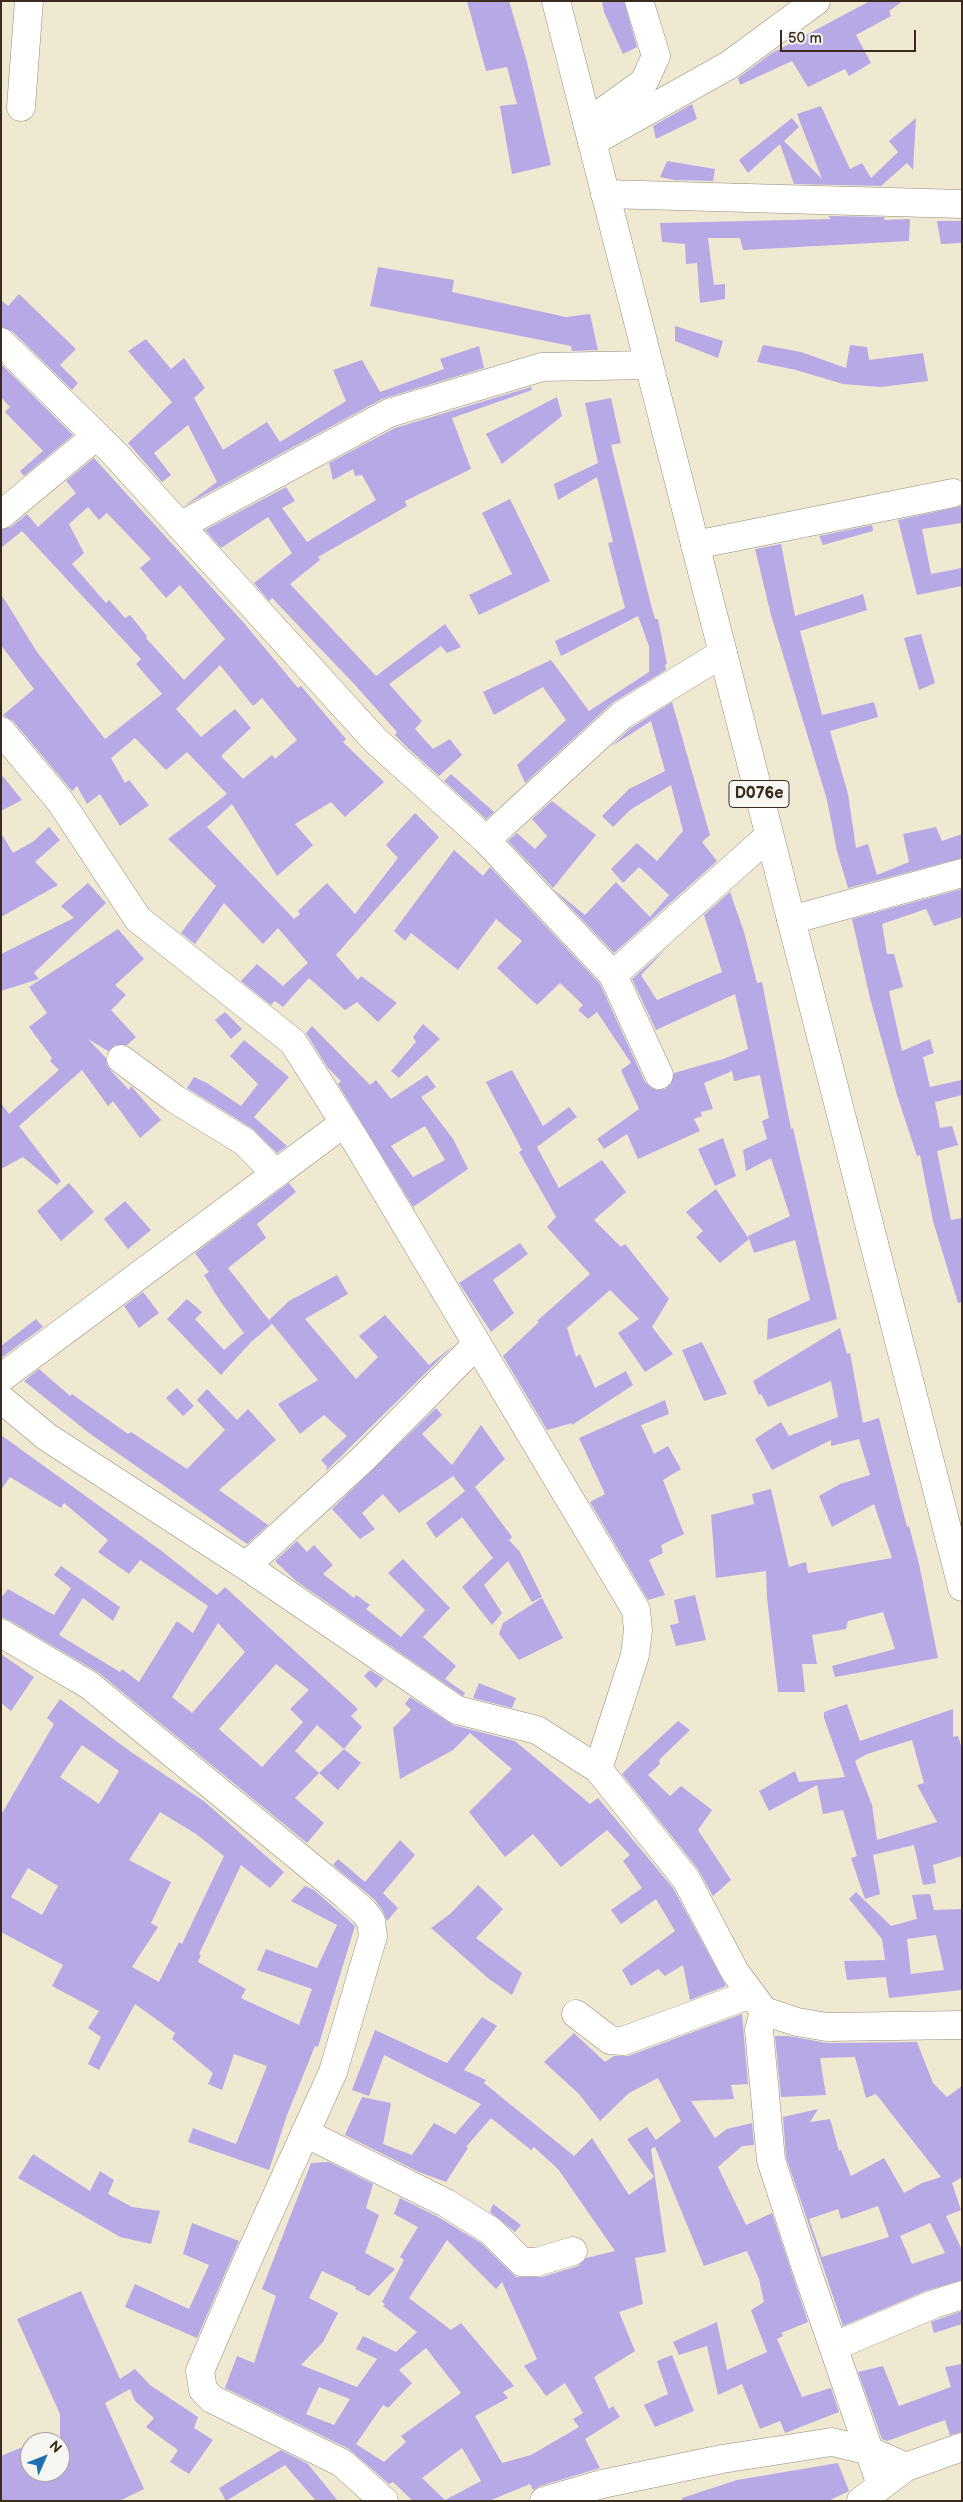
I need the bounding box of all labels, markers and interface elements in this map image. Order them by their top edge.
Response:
scale bar [783,20,919,52]
text: 50 m [788,29,822,48]
road number: D076e [729,781,789,808]
north arrow [20,2432,70,2482]
text: N [46,2437,65,2457]

